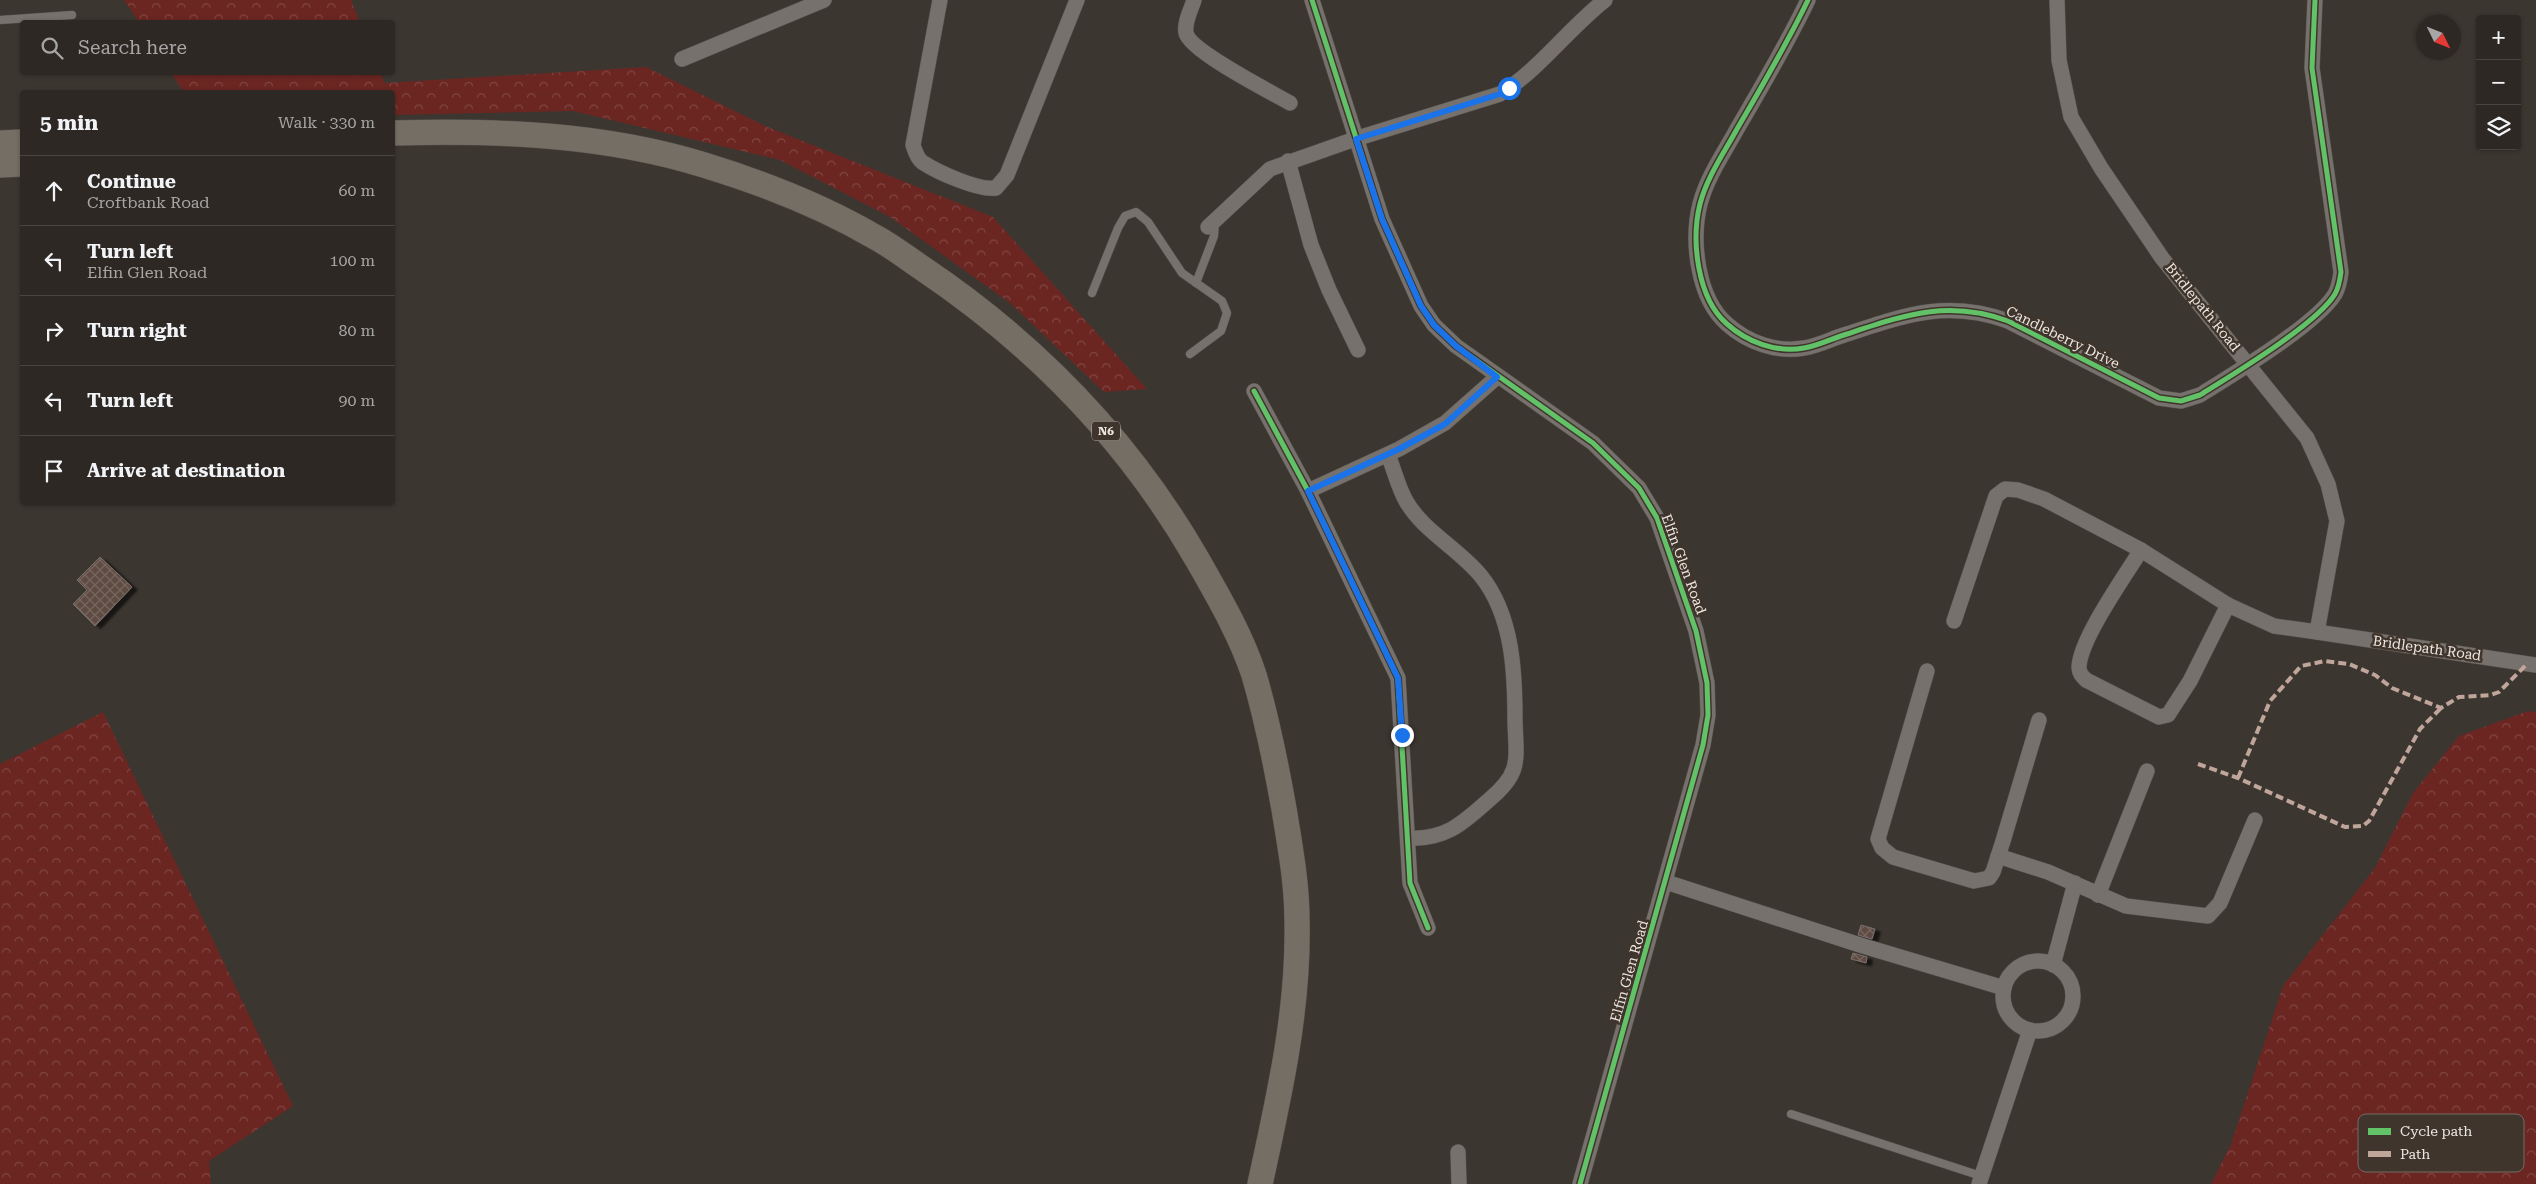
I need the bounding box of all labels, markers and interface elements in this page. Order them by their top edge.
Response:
north arrow [2416,15,2461,60]
map controls [2476,15,2521,150]
button: + [2476,15,2521,60]
search box [20,20,395,75]
icon: search [38,34,66,62]
text: Search here [78,36,187,59]
button: − [2476,60,2521,105]
route start [1498,77,1521,100]
button: layers [2476,105,2521,150]
text: 5 min [40,111,98,135]
text: Walk · 330 m [278,113,375,132]
text: Continue [87,170,176,193]
icon: ahead [40,177,68,205]
text: 60 m [338,181,375,200]
text: Croftbank Road [87,193,210,212]
text: Turn left [87,240,173,263]
icon: left [40,247,68,275]
text: 100 m [329,251,375,270]
street label: Bridlepath Road [2162,260,2244,354]
text: Elfin Glen Road [87,263,207,282]
street label: Candleberry Drive [2004,303,2123,372]
icon: right [40,317,68,345]
text: Turn right [87,319,187,342]
text: 80 m [338,321,375,340]
icon: left [40,387,68,415]
text: Turn left [87,389,173,412]
text: 90 m [338,391,375,410]
road number: N6 [1092,422,1120,441]
icon: arrive [40,457,68,485]
text: Arrive at destination [87,459,285,482]
street label: Elfin Glen Road [1659,512,1710,616]
street label: Bridlepath Road [2372,632,2482,664]
route end [1391,724,1414,747]
street label: Elfin Glen Road [1607,918,1651,1024]
legend [2358,1114,2524,1172]
text: Cycle path [2400,1123,2472,1139]
text: Path [2400,1146,2430,1162]

